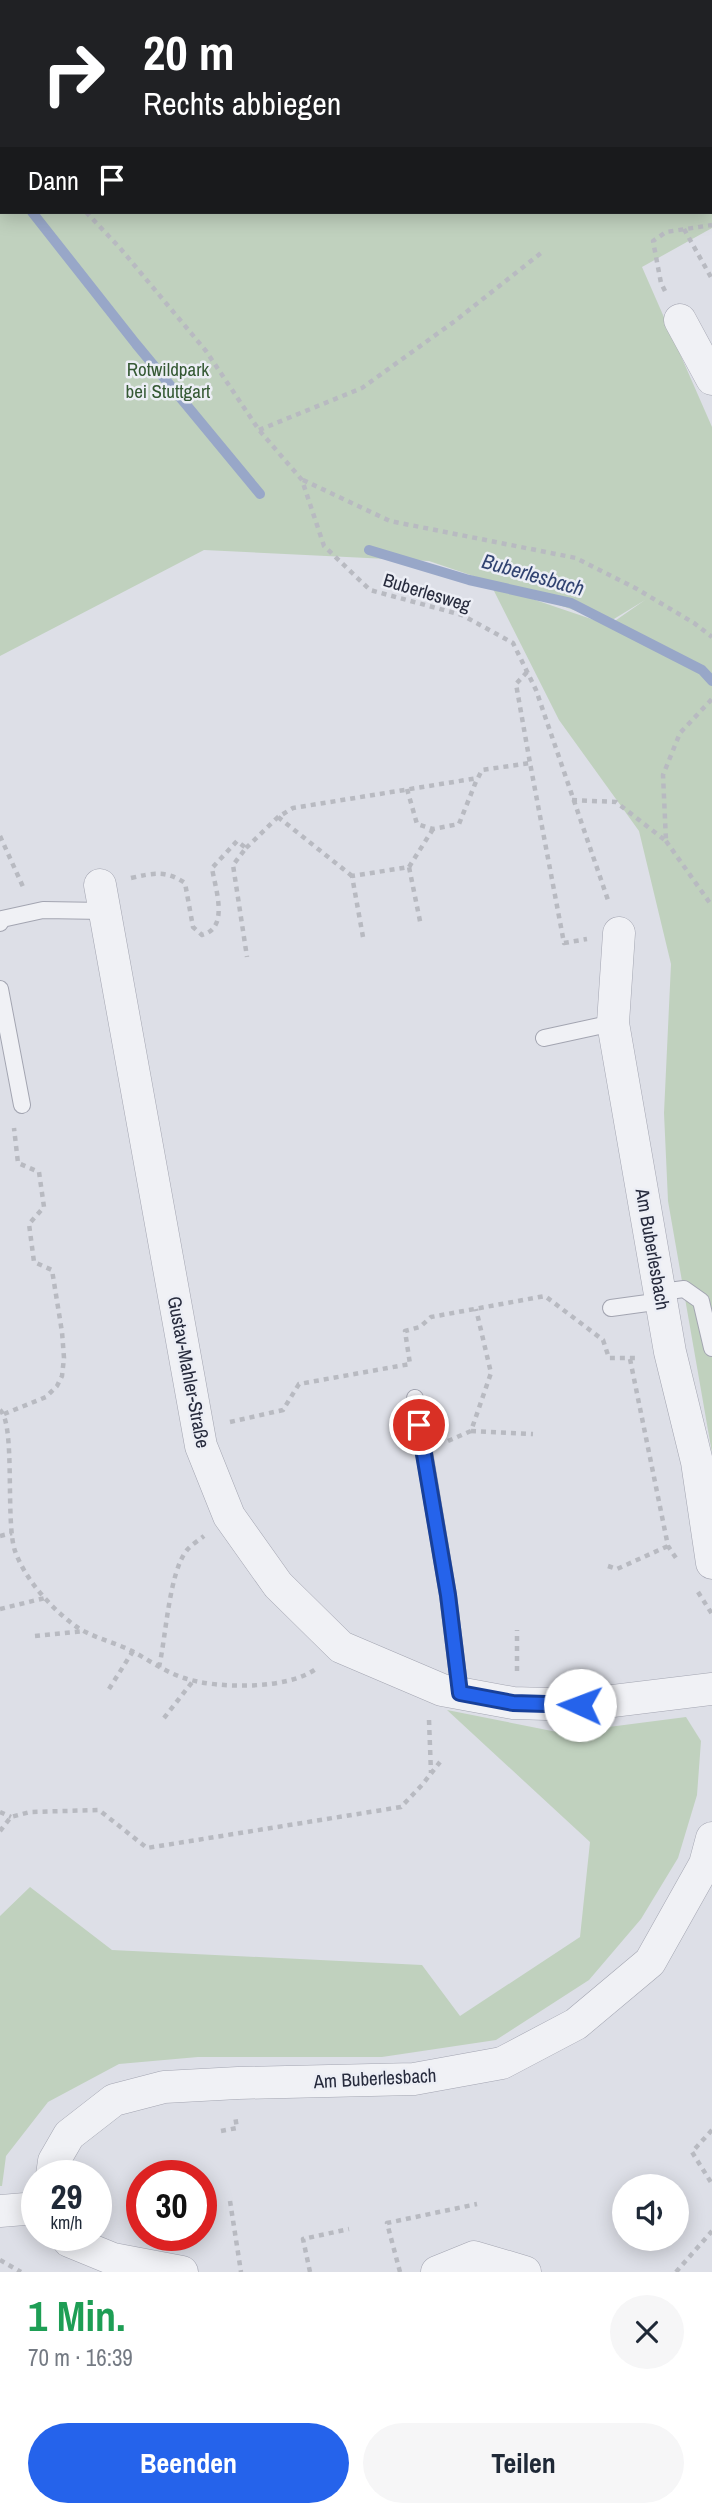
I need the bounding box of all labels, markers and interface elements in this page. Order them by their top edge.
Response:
text: 20 m [143,19,235,85]
icon: right [28,28,119,119]
text: Rechts abbiegen [143,82,341,125]
icon: arrive [93,161,131,199]
text: Dann [28,163,79,198]
park label: Rotwildpark bei Stuttgart [126,356,211,404]
water label: Buberlesbach [479,546,588,603]
street label: Buberlesweg [380,566,474,618]
street label: Am Buberlesbach [629,1185,676,1312]
street label: Gustav-Mahler-Straße [162,1294,216,1450]
pin [389,1395,449,1455]
icon: arrive [400,1406,438,1444]
position arrow [543,1668,617,1742]
street label: Am Buberlesbach [312,2062,437,2094]
speed limit sign: 30 [126,2160,217,2251]
text: 29 [51,2173,82,2220]
map controls [612,2174,689,2251]
button: sound [612,2174,689,2251]
text: km/h [51,2210,83,2235]
text: 1 Min. [28,2288,126,2344]
button: close [610,2295,684,2369]
text: 70 m · 16:39 [28,2342,133,2373]
button: Beenden [28,2423,349,2503]
button: Teilen [363,2423,684,2503]

